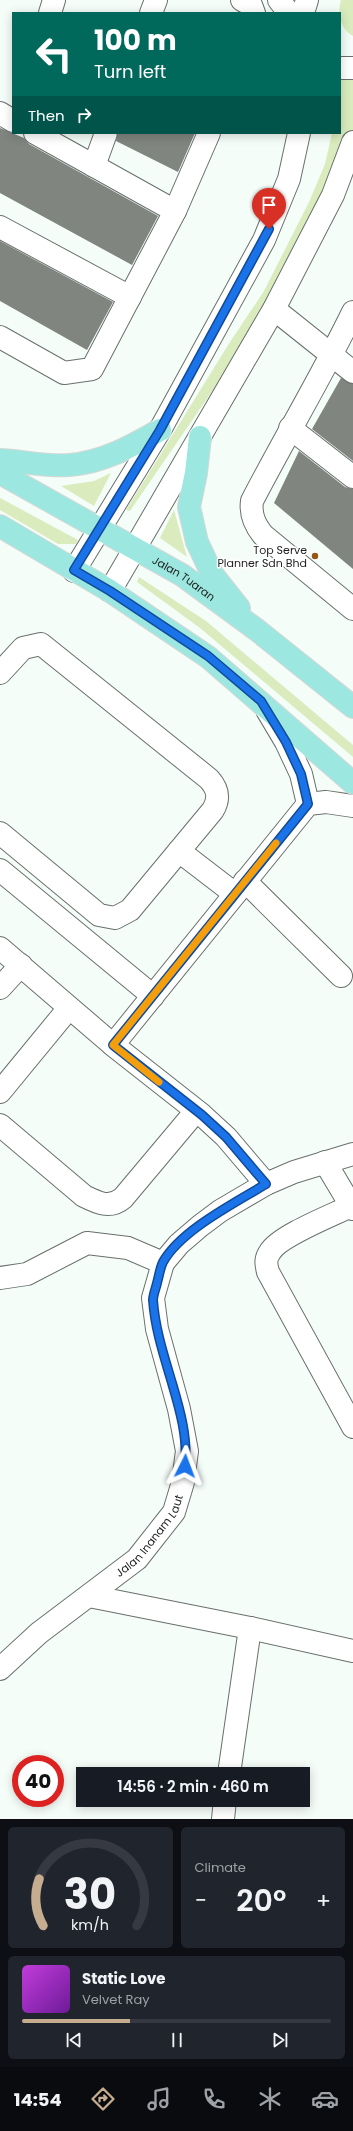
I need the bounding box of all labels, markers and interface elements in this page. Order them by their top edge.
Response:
text: 100 m [94,21,177,60]
icon: left [28,28,80,80]
text: Turn left [94,59,166,84]
icon: right [73,104,95,126]
text: Then [28,105,65,126]
pin [252,188,286,229]
icon: arrive [258,194,280,216]
place label: Top Serve Planner Sdn Bhd [217,542,307,571]
marker: Top Serve Planner Sdn Bhd [310,551,320,561]
street label: Jalan Tuaran [149,552,219,605]
position arrow [164,1445,206,1487]
street label: Jalan Inanam Laut [112,1493,187,1581]
speed limit sign: 40 [12,1755,64,1807]
text: 14:56 · 2 min · 460 m [117,1776,269,1797]
text: Climate [195,1858,246,1877]
text: 30 [64,1864,116,1923]
text: 20° [236,1879,286,1922]
text: − [195,1885,207,1916]
text: + [316,1885,331,1916]
text: km/h [71,1914,109,1934]
text: Static Love [82,1968,166,1989]
text: Velvet Ray [82,1990,150,2009]
icon: previous [63,2029,85,2051]
icon: pause [166,2029,188,2051]
icon: next [269,2029,291,2051]
icon: directions [89,2085,117,2113]
icon: music [145,2085,173,2113]
icon: phone [200,2085,228,2113]
icon: climate [256,2085,284,2113]
icon: car [311,2085,339,2113]
text: 14:54 [14,2087,62,2112]

